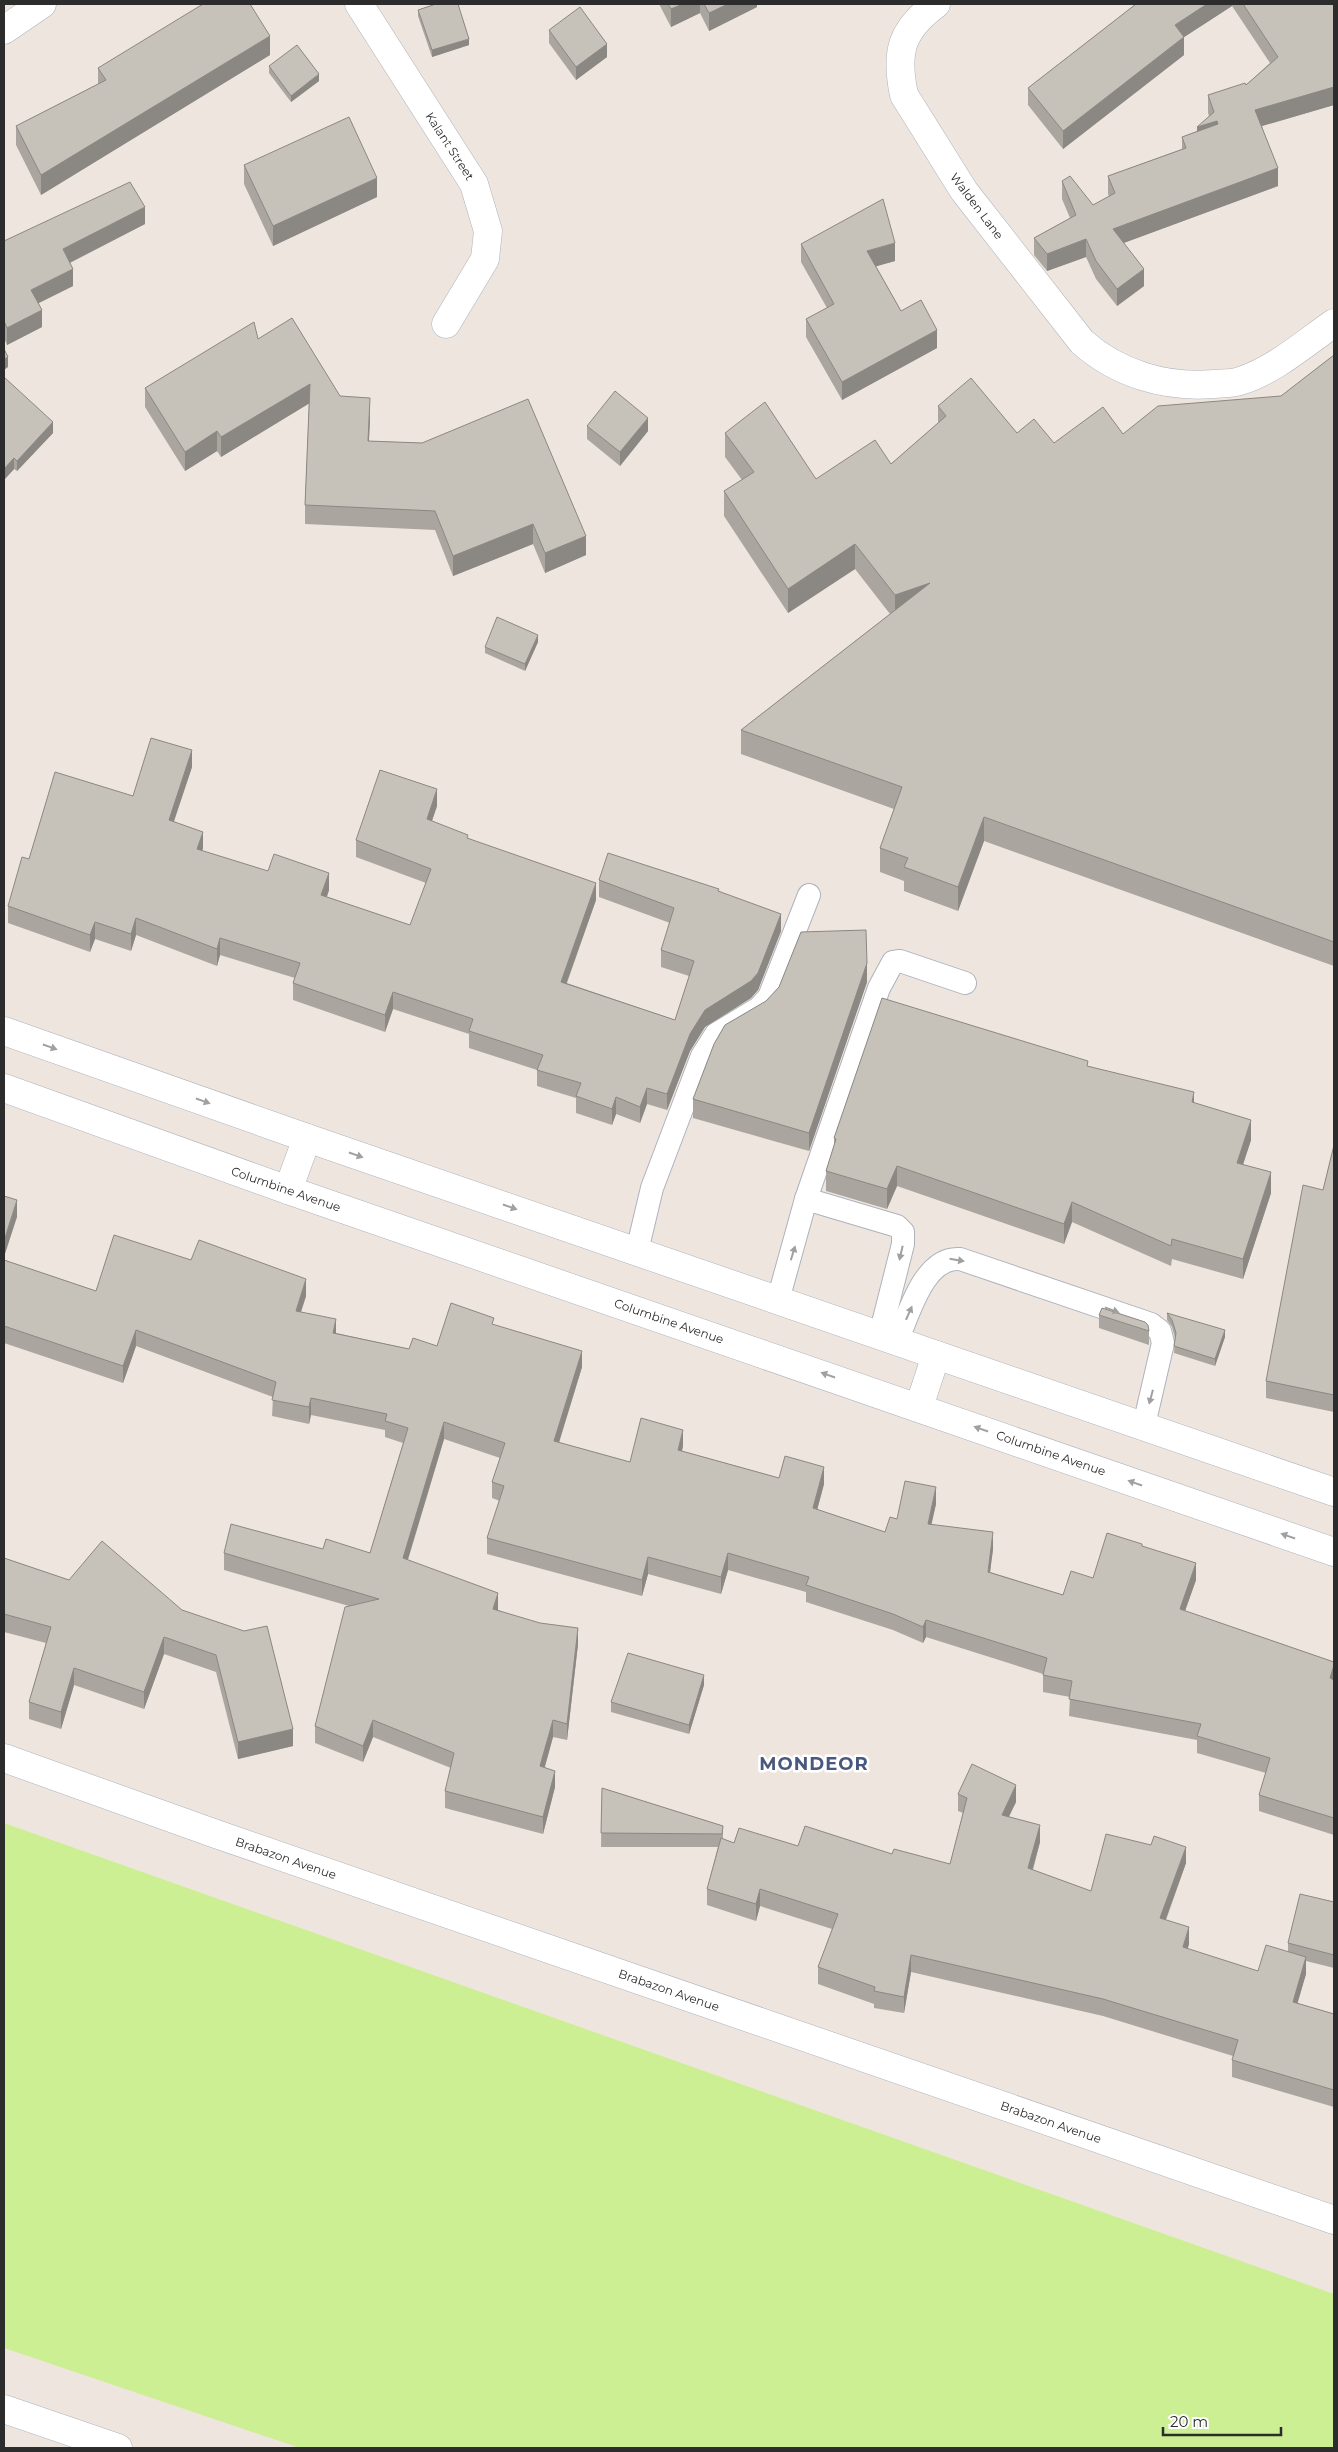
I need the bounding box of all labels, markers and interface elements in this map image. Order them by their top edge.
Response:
street label: Kalant Street [422,109,478,183]
street label: Walden Lane [947,170,1007,242]
one-way arrow [42,1044,57,1051]
one-way arrow [196,1097,211,1105]
one-way arrow [349,1152,364,1159]
street label: Columbine Avenue [229,1163,343,1215]
one-way arrow [503,1204,518,1212]
one-way arrow [789,1245,797,1260]
one-way arrow [897,1246,905,1261]
one-way arrow [950,1256,966,1264]
street label: Columbine Avenue [612,1295,726,1347]
one-way arrow [905,1306,913,1320]
one-way arrow [1104,1307,1119,1315]
one-way arrow [820,1371,835,1379]
one-way arrow [1147,1389,1155,1404]
one-way arrow [974,1424,989,1432]
street label: Columbine Avenue [994,1427,1108,1479]
one-way arrow [1127,1479,1142,1486]
one-way arrow [1280,1532,1295,1540]
district label: MONDEOR [759,1753,869,1775]
street label: Brabazon Avenue [234,1834,338,1882]
street label: Brabazon Avenue [617,1966,721,2014]
street label: Brabazon Avenue [999,2098,1103,2146]
scale bar [1163,2404,1280,2436]
text: 20 m [1170,2412,1208,2431]

